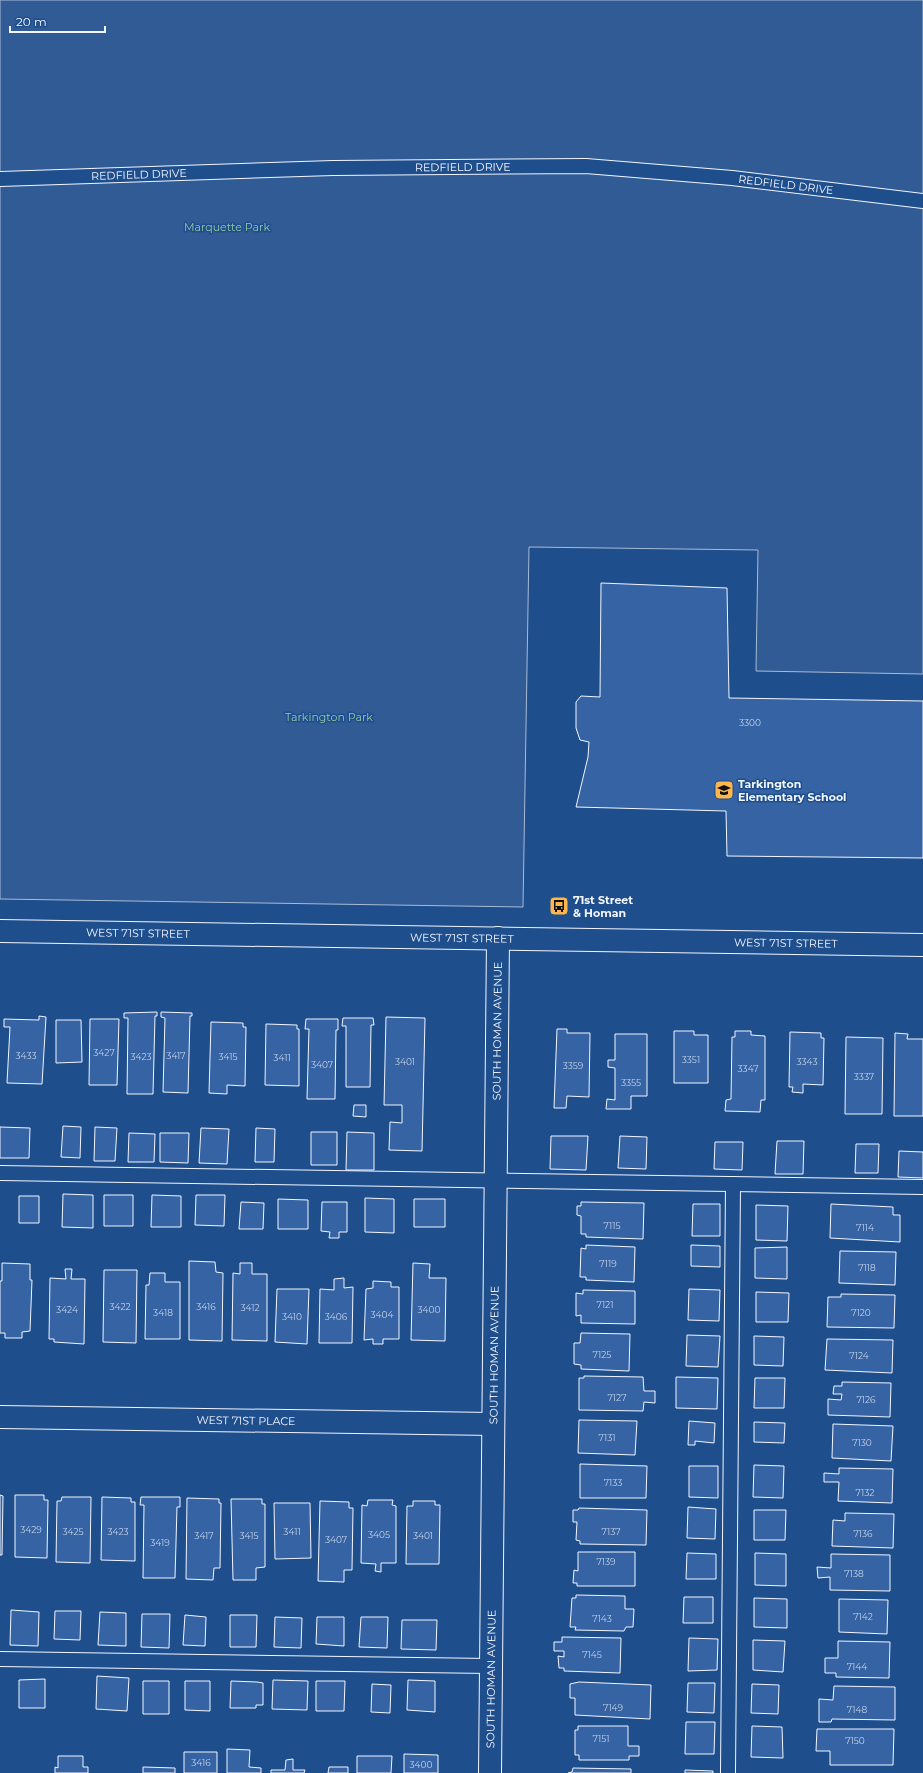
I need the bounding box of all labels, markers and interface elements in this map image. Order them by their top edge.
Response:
scale bar [10,8,105,34]
text: 20 m [16,14,47,29]
street label: REDFIELD DRIVE [415,160,511,174]
street label: REDFIELD DRIVE [91,166,187,183]
street label: REDFIELD DRIVE [738,172,834,197]
park label: Marquette Park [184,220,270,234]
park label: Tarkington Park [285,710,373,724]
house number: 3300 [739,717,761,728]
place label: Tarkington Elementary School [738,777,846,804]
school or university icon: Tarkington Elementary School [713,779,735,801]
place label: 71st Street & Homan [573,893,633,920]
bus stop icon: 71st Street & Homan [548,895,570,917]
street label: WEST 71ST STREET [86,925,191,941]
street label: WEST 71ST STREET [410,930,515,946]
street label: WEST 71ST STREET [734,935,839,951]
street label: SOUTH HOMAN AVENUE [489,962,505,1100]
house number: 3427 [93,1047,115,1058]
house number: 3433 [16,1050,37,1061]
house number: 3417 [166,1050,186,1061]
house number: 3423 [130,1051,152,1062]
house number: 3415 [218,1051,238,1062]
house number: 3411 [273,1052,291,1063]
house number: 3351 [682,1054,700,1065]
house number: 3401 [395,1056,415,1067]
house number: 3343 [797,1056,818,1067]
house number: 3407 [311,1059,333,1070]
house number: 3359 [563,1060,584,1071]
house number: 3347 [738,1063,758,1074]
house number: 3337 [854,1071,874,1082]
house number: 3355 [621,1077,641,1088]
house number: 7115 [604,1220,620,1231]
house number: 7114 [856,1222,874,1233]
house number: 7119 [599,1258,617,1269]
house number: 7118 [858,1262,876,1273]
street label: SOUTH HOMAN AVENUE [486,1286,502,1424]
house number: 7121 [596,1299,614,1310]
house number: 3422 [109,1301,131,1312]
house number: 3416 [196,1301,216,1312]
house number: 3412 [240,1302,260,1313]
house number: 3424 [56,1304,78,1315]
house number: 3400 [418,1304,441,1315]
house number: 3418 [153,1307,173,1318]
house number: 7120 [851,1307,871,1318]
house number: 3404 [371,1309,394,1320]
house number: 3410 [282,1311,302,1322]
house number: 3406 [325,1311,348,1322]
house number: 7125 [593,1349,611,1360]
house number: 7124 [849,1350,869,1361]
house number: 7127 [607,1392,627,1403]
house number: 7126 [856,1394,876,1405]
street label: WEST 71ST PLACE [196,1413,296,1428]
house number: 7131 [599,1432,615,1443]
house number: 7130 [852,1437,872,1448]
house number: 7133 [604,1477,622,1488]
house number: 7132 [856,1487,874,1498]
house number: 3429 [20,1524,42,1535]
house number: 3425 [62,1526,84,1537]
house number: 3423 [107,1526,129,1537]
house number: 3411 [283,1526,301,1537]
house number: 7137 [602,1526,620,1537]
house number: 7136 [853,1528,873,1539]
house number: 3405 [368,1529,390,1540]
house number: 3417 [194,1530,214,1541]
house number: 3415 [239,1530,259,1541]
house number: 3401 [413,1530,433,1541]
house number: 3407 [325,1534,347,1545]
house number: 3419 [150,1537,170,1548]
house number: 7139 [596,1556,616,1567]
house number: 7138 [844,1568,864,1579]
street label: SOUTH HOMAN AVENUE [483,1610,499,1748]
house number: 7142 [853,1611,873,1622]
house number: 7143 [592,1613,612,1624]
house number: 7145 [582,1649,602,1660]
house number: 7144 [847,1661,867,1672]
house number: 7149 [603,1702,624,1713]
house number: 7148 [847,1704,867,1715]
house number: 7151 [593,1733,609,1744]
house number: 7150 [845,1735,865,1746]
house number: 3416 [191,1757,211,1768]
house number: 3400 [410,1759,433,1770]

